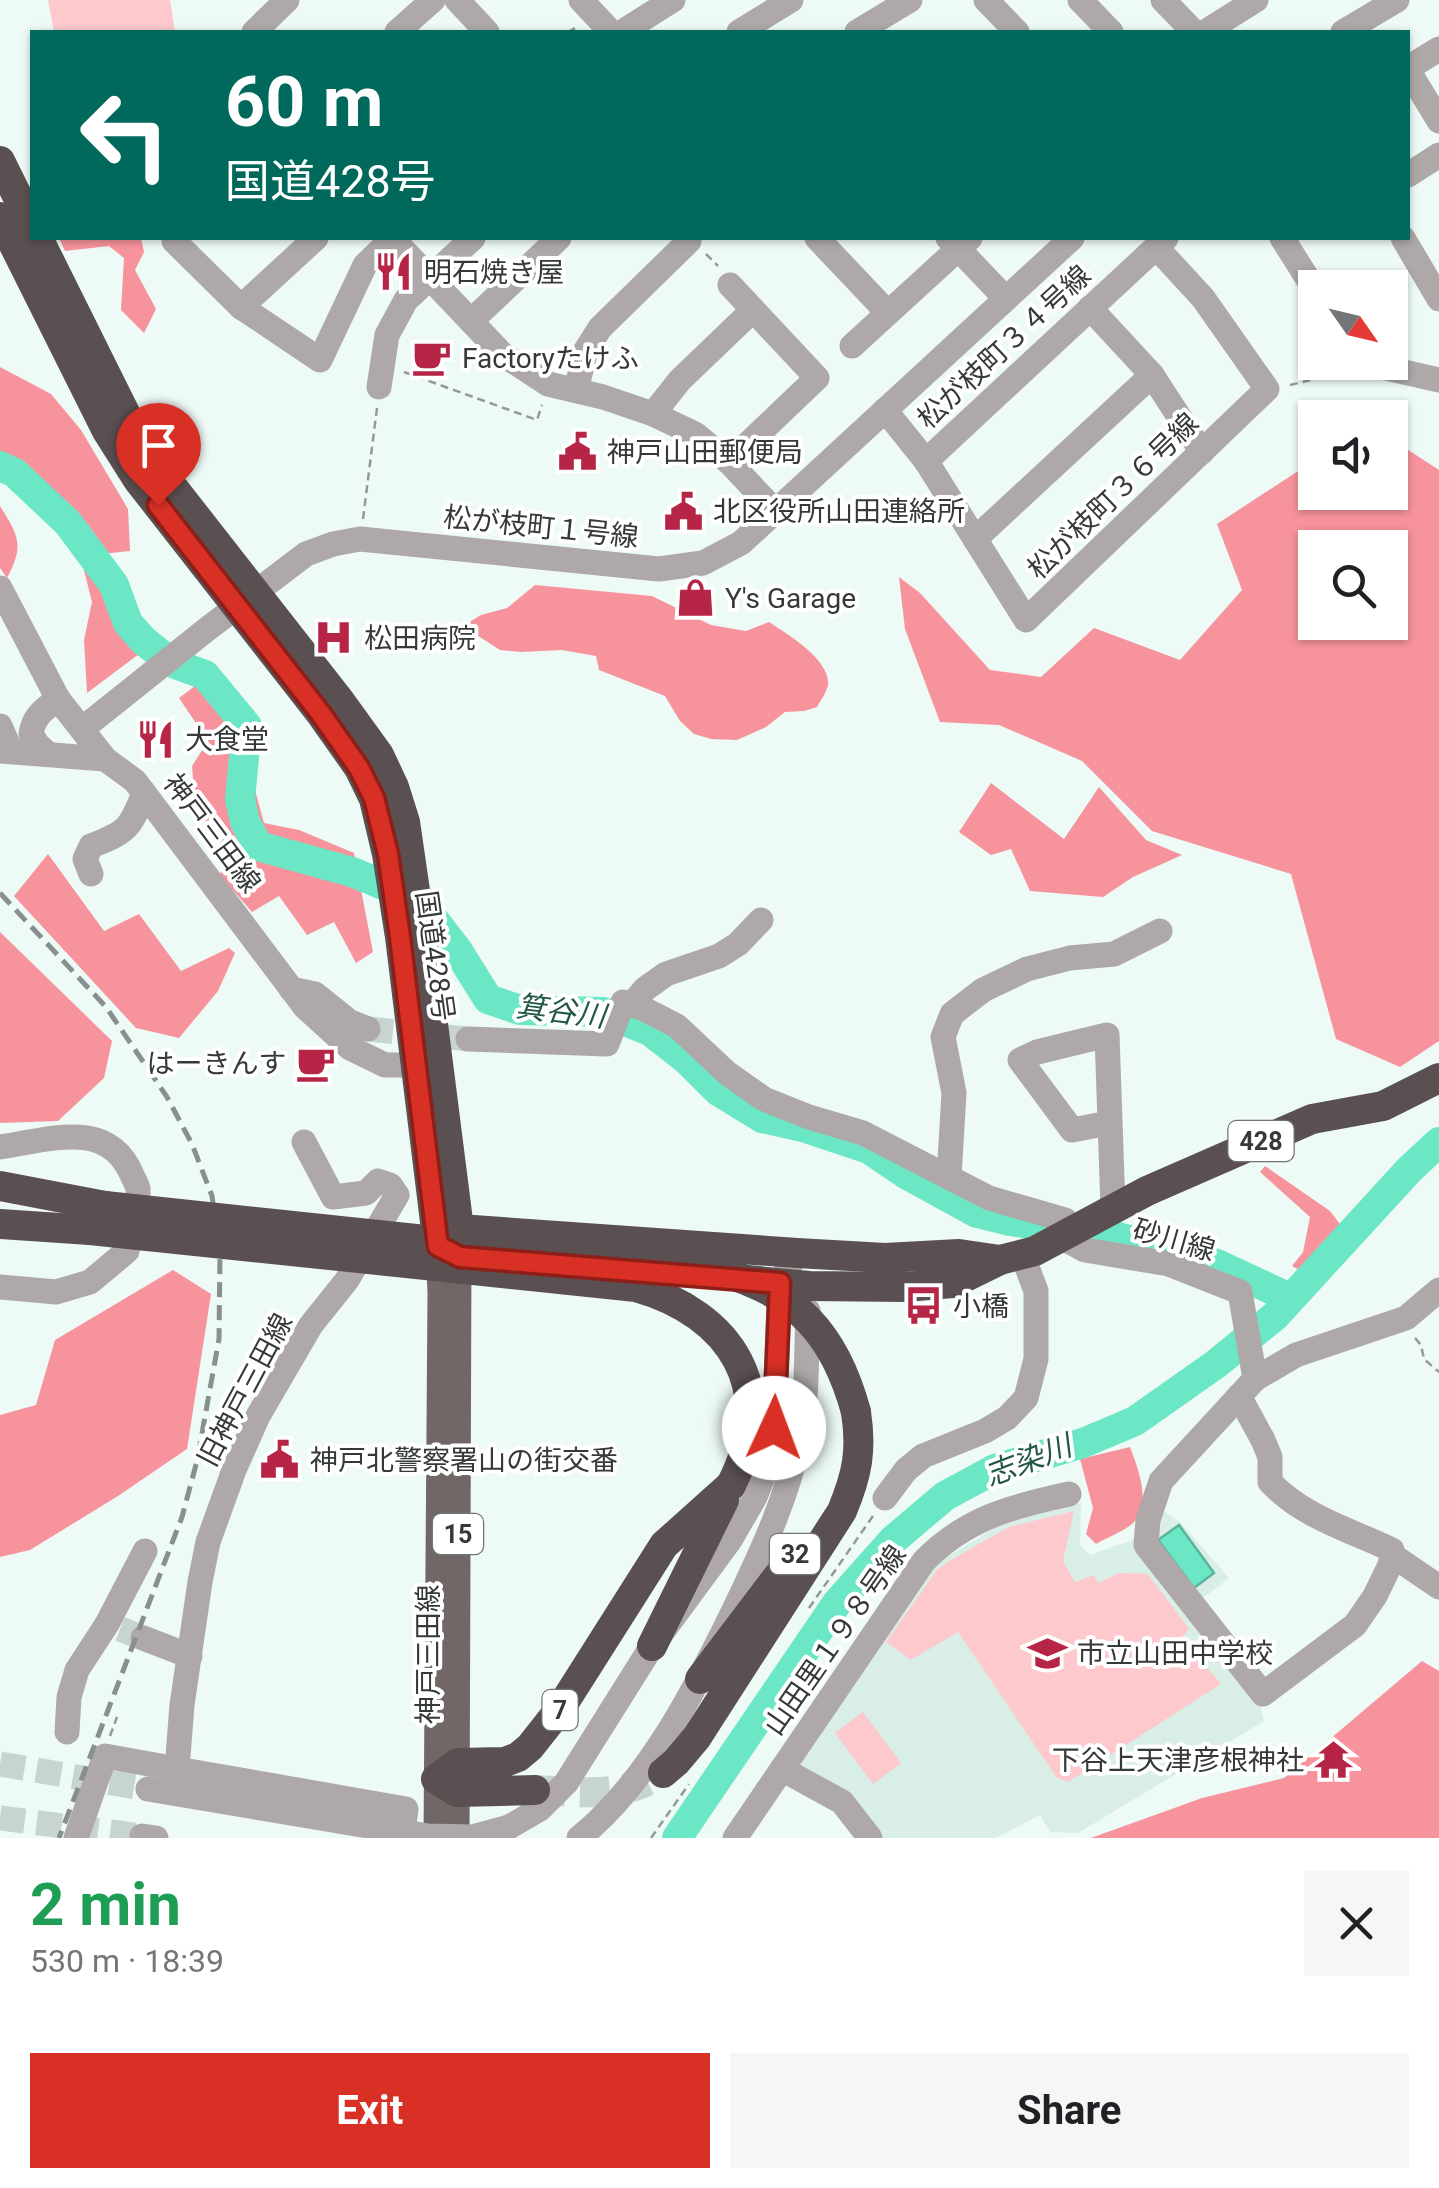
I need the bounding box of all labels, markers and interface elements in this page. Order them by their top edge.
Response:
text: 60 m [225,61,383,143]
icon: left [60,70,190,200]
text: 国道428号 [225,155,436,208]
restaurant icon: 明石焼き屋 [373,251,415,293]
place label: 明石焼き屋 [424,256,564,289]
street label: 松が枝町３４号線 [911,259,1097,435]
north arrow [1298,270,1408,380]
map controls [1298,270,1408,640]
cafe icon: Factoryたけふ [411,337,453,379]
place label: Factoryたけふ [462,342,639,375]
button: sound [1298,400,1408,510]
pin [116,403,201,506]
street label: 松が枝町３６号線 [1021,406,1205,586]
icon: arrive [131,418,186,473]
public building icon: 神戸山田郵便局 [556,431,598,473]
place label: 神戸山田郵便局 [607,436,803,469]
public building icon: 北区役所山田連絡所 [662,490,704,532]
place label: 北区役所山田連絡所 [713,495,965,528]
street label: 松が枝町１号線 [442,500,640,554]
button: search [1298,530,1408,640]
shop icon: Y's Garage [674,577,716,619]
place label: Y's Garage [725,582,856,615]
hospital icon: 松田病院 [313,617,355,659]
place label: 松田病院 [364,622,476,655]
restaurant icon: 大食堂 [134,718,176,760]
place label: 大食堂 [185,723,269,756]
street label: 神戸三田線 [157,767,267,899]
street label: 国道428号 [410,889,460,1023]
water label: 箕谷川 [514,988,611,1034]
cafe icon: はーきんす [295,1042,337,1084]
place label: はーきんす [147,1047,286,1080]
road number: 428 [1228,1121,1294,1161]
street label: 砂川線 [1129,1213,1219,1267]
bus stop icon: 小橋 [902,1285,944,1327]
place label: 小橋 [953,1290,1009,1323]
street label: 旧神戸三田線 [191,1308,299,1472]
position arrow [722,1376,826,1480]
water label: 志染川 [980,1426,1079,1492]
public building icon: 神戸北警察署山の街交番 [259,1439,301,1481]
place label: 神戸北警察署山の街交番 [310,1444,618,1477]
road number: 15 [433,1514,483,1554]
road number: 32 [770,1534,820,1574]
street label: 山田里１９８号線 [757,1539,913,1741]
street label: 神戸三田線 [412,1584,445,1724]
school or university icon: 市立山田中学校 [1026,1632,1068,1674]
place label: 市立山田中学校 [1077,1637,1273,1670]
road number: 7 [542,1690,578,1730]
temple icon: 下谷上天津彦根神社 [1313,1739,1355,1781]
place label: 下谷上天津彦根神社 [1052,1744,1304,1777]
text: 2 min [30,1869,181,1940]
button: close [1304,1871,1409,1976]
text: 530 m · 18:39 [30,1942,224,1980]
button: Exit [30,2053,710,2168]
button: Share [730,2053,1409,2168]

